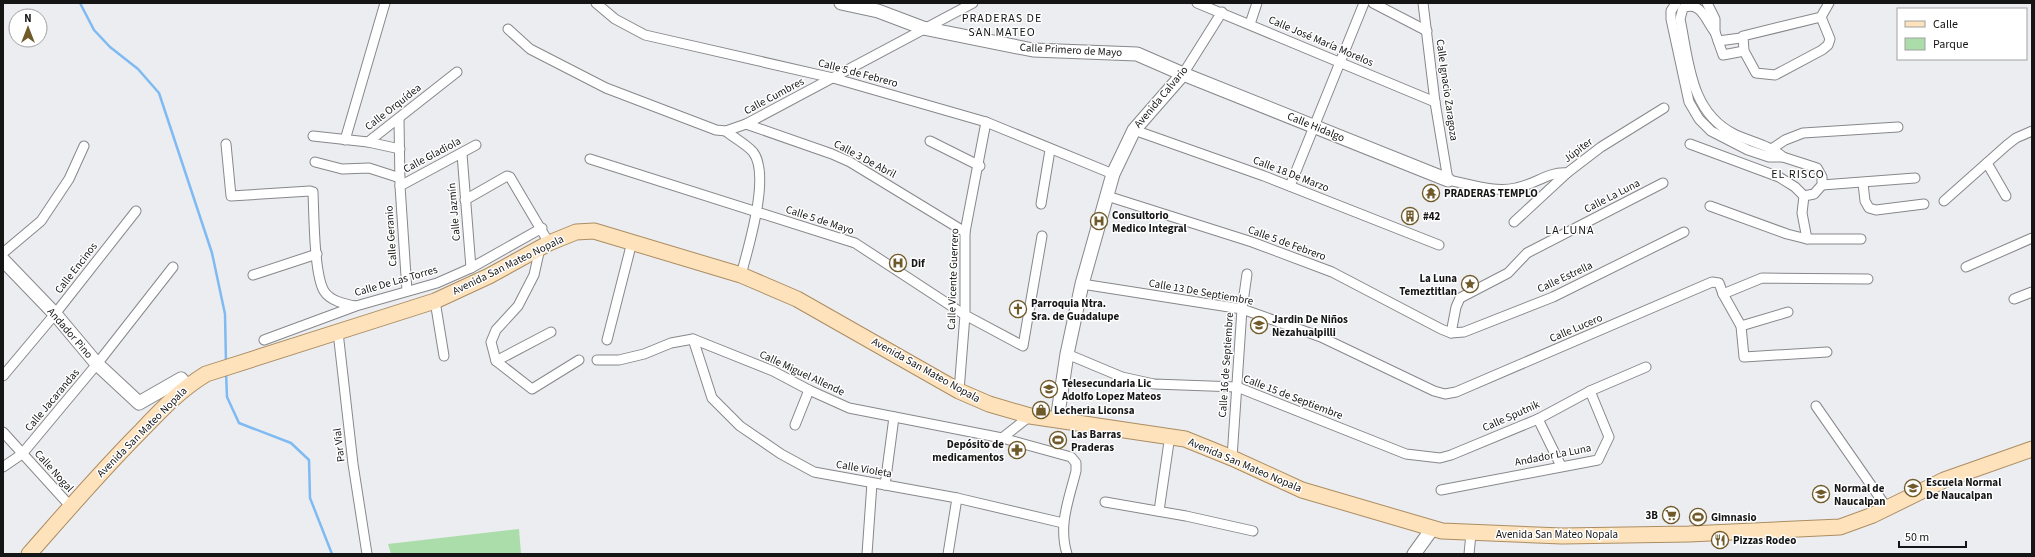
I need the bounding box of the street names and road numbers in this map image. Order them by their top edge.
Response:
street label: Calle José María Morelos [1266,12,1376,70]
street label: Calle Ignacio Zaragoza [1432,38,1462,142]
street label: Calle Primero de Mayo [1019,40,1123,60]
street label: Calle 5 de Febrero [816,55,900,91]
street label: Avenida Calvario [1131,63,1191,131]
street label: Calle Cumbres [741,74,807,118]
street label: Calle Orquídea [362,80,424,134]
street label: Calle Hidalgo [1285,109,1347,145]
street label: Calle Gladiola [401,134,463,176]
street label: Júpiter [1560,134,1596,166]
street label: Calle 3 De Abril [831,136,899,182]
street label: Calle 18 De Marzo [1251,153,1331,195]
street label: Calle La Luna [1581,175,1643,217]
street label: Calle Jazmín [444,182,464,242]
street label: Calle 5 de Mayo [784,202,856,238]
street label: Calle Geranio [381,205,401,267]
street label: Calle 5 de Febrero [1246,222,1328,264]
street label: Calle Vicente Guerrero [944,228,962,330]
street label: Avenida San Mateo Nopala [450,231,566,299]
street label: Calle Encinos [51,239,101,297]
street label: Calle Estrella [1535,258,1595,296]
street label: Calle De Las Torres [353,262,440,300]
street label: Calle 13 De Septiembre [1147,275,1255,309]
street label: Andador Pino [44,304,96,362]
street label: Calle Lucero [1547,310,1605,346]
street label: Calle 16 de Septiembre [1215,311,1237,418]
street label: Avenida San Mateo Nopala [869,334,983,406]
street label: Calle Miguel Allende [757,347,848,400]
street label: Calle Jacarandas [21,365,83,435]
street label: Calle 15 de Septiembre [1241,371,1345,423]
street label: Avenida San Mateo Nopala [94,384,190,480]
street label: Calle Sputnik [1480,397,1542,435]
street label: Par Vial [329,427,349,463]
street label: Avenida San Mateo Nopala [1186,434,1304,496]
street label: Andador La Luna [1513,440,1593,470]
street label: Calle Nogal [31,447,77,495]
street label: Calle Violeta [835,457,893,481]
street label: Avenida San Mateo Nopala [1496,527,1618,542]

